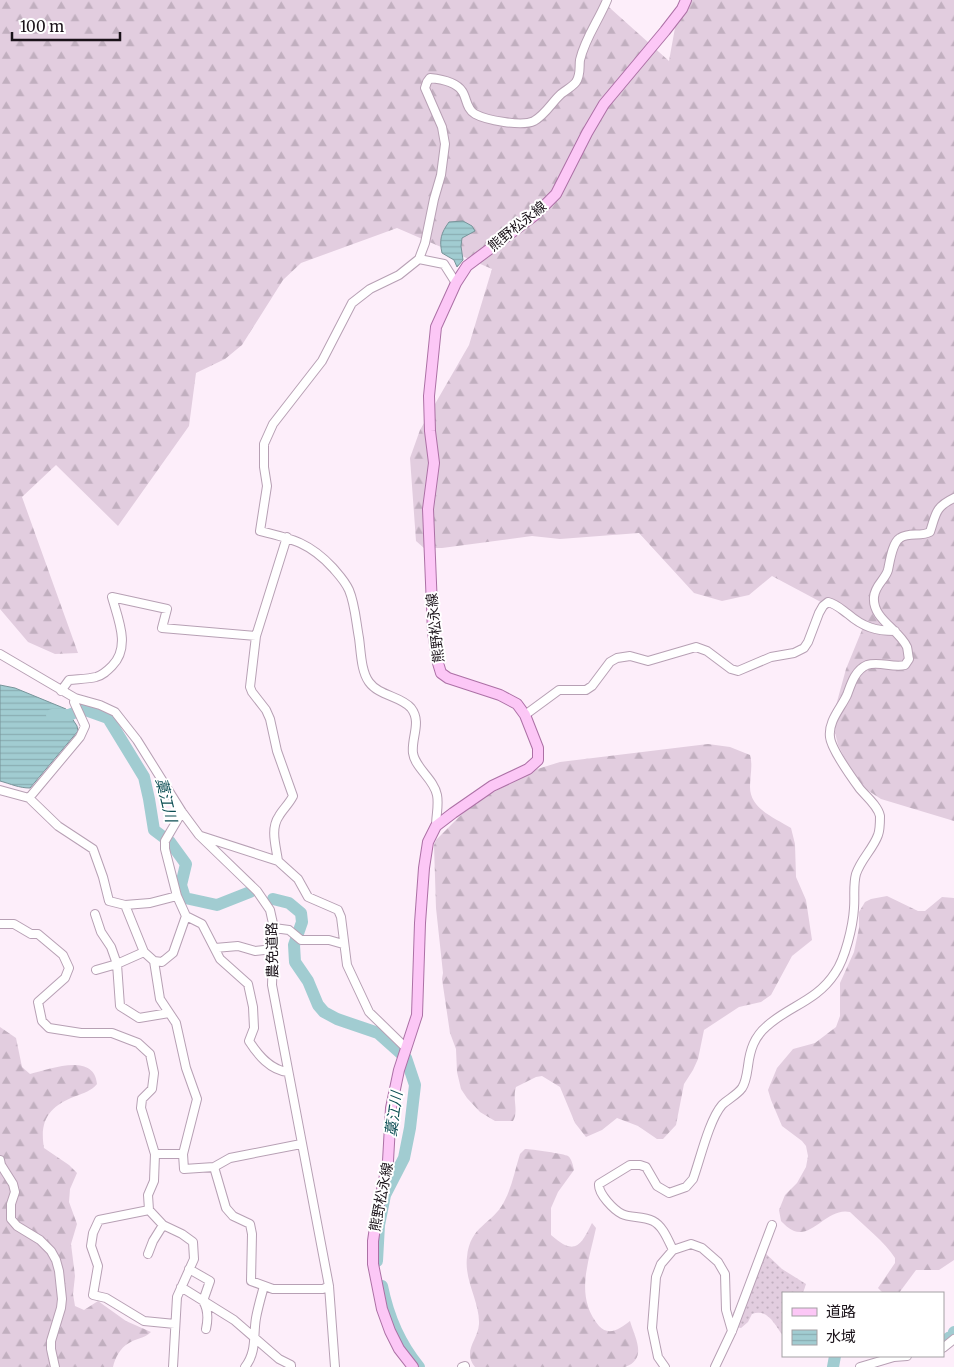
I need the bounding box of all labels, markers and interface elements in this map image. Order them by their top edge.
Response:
scale bar [12,10,120,42]
text: 100 m [20,17,64,36]
street label: 熊野松永線 [484,197,550,255]
street label: 熊野松永線 [422,592,448,664]
water label: 藁江川 [152,776,182,826]
street label: 農免道路 [263,922,281,978]
water label: 藁江川 [381,1088,406,1138]
street label: 熊野松永線 [365,1161,397,1233]
legend [782,1292,944,1357]
text: 道路 [826,1302,856,1321]
text: 水域 [826,1327,856,1346]

